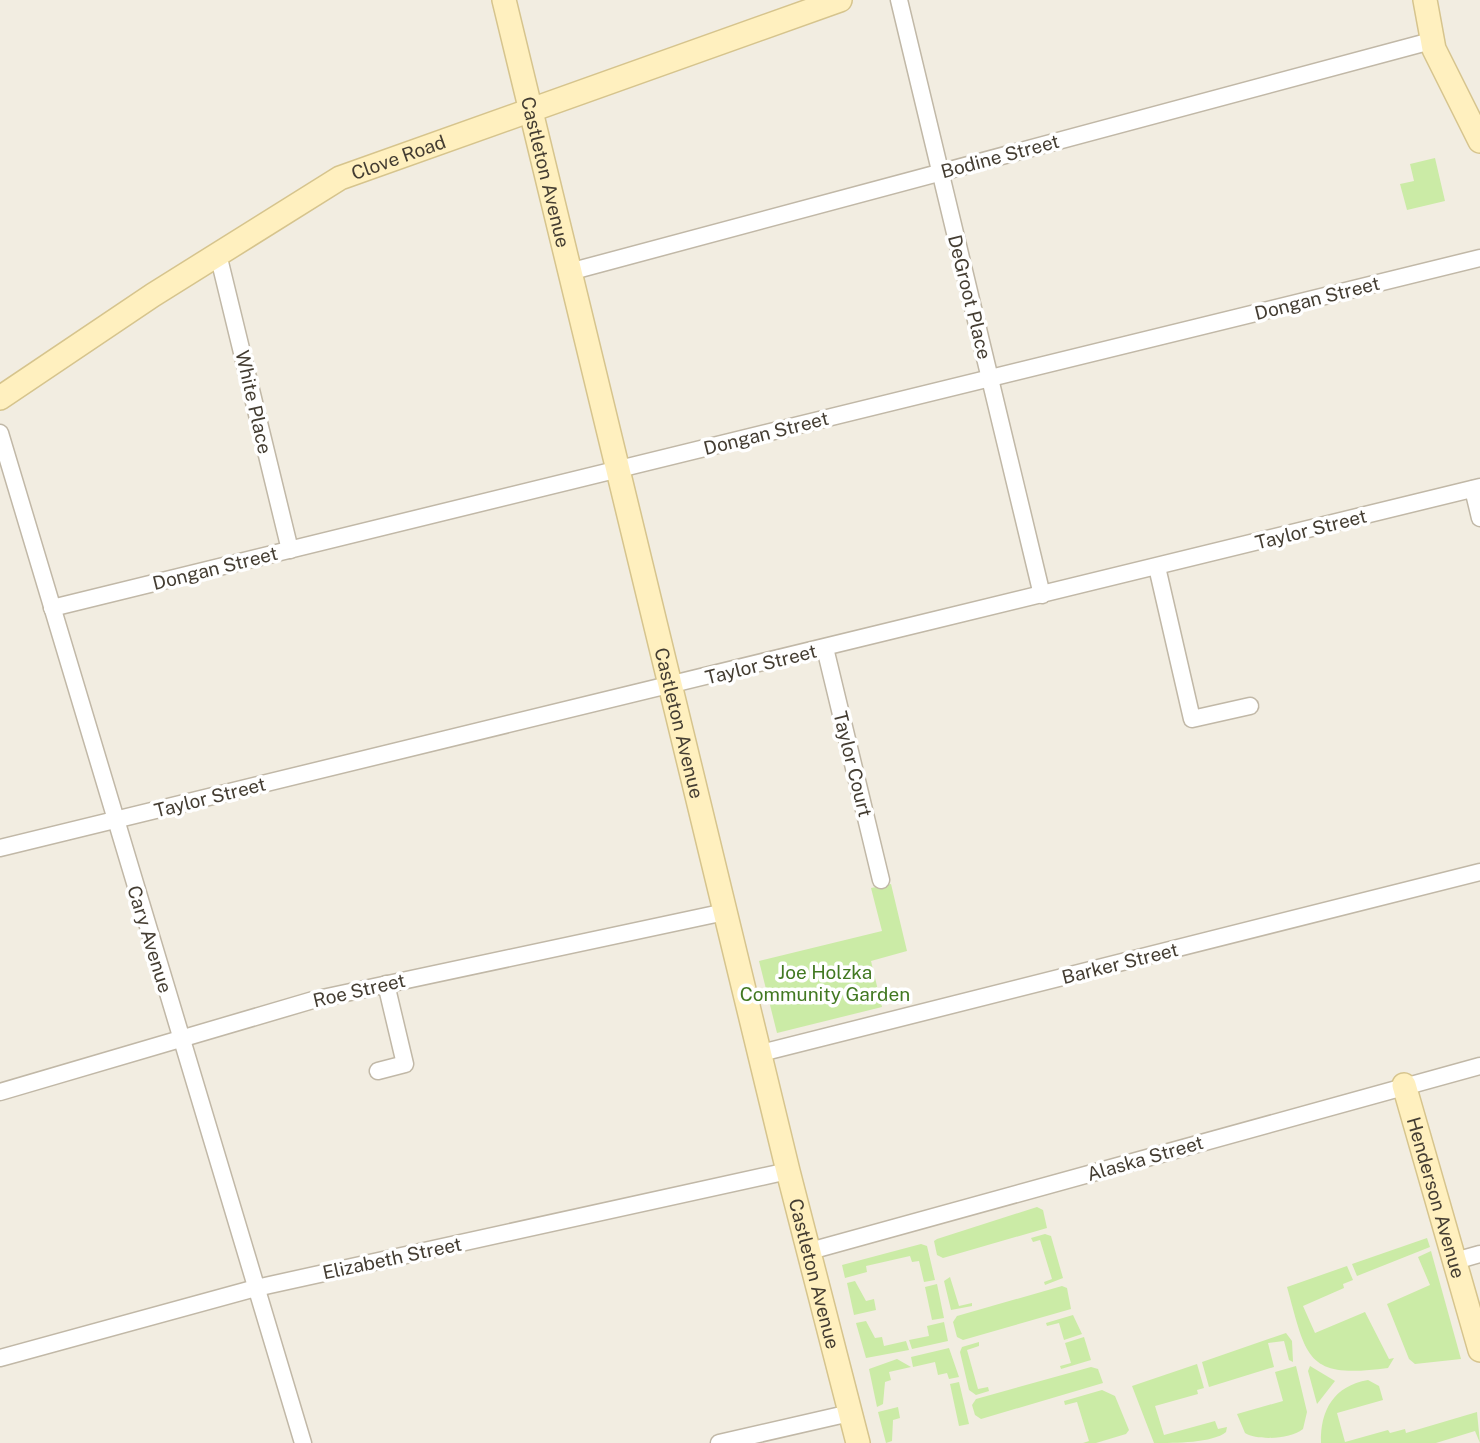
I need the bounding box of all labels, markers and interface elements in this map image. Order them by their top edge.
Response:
street label: Castleton Avenue [517,94,575,250]
street label: Clove Road [348,130,449,184]
street label: Bodine Street [938,130,1062,182]
street label: DeGroot Place [944,232,996,362]
street label: Dongan Street [1252,272,1382,324]
street label: White Place [231,348,277,456]
street label: Dongan Street [701,407,831,459]
street label: Taylor Street [1253,505,1369,553]
street label: Dongan Street [150,542,280,594]
street label: Taylor Street [703,640,819,688]
street label: Castleton Avenue [650,645,708,801]
street label: Taylor Court [829,709,877,819]
street label: Taylor Street [152,773,268,821]
street label: Cary Avenue [123,883,177,995]
street label: Barker Street [1060,938,1180,988]
park label: Joe Holzka Community Garden [740,961,910,1005]
street label: Roe Street [311,969,407,1011]
street label: Henderson Avenue [1403,1114,1470,1281]
street label: Alaska Street [1084,1131,1206,1185]
street label: Castleton Avenue [785,1196,844,1351]
street label: Elizabeth Street [320,1233,464,1283]

